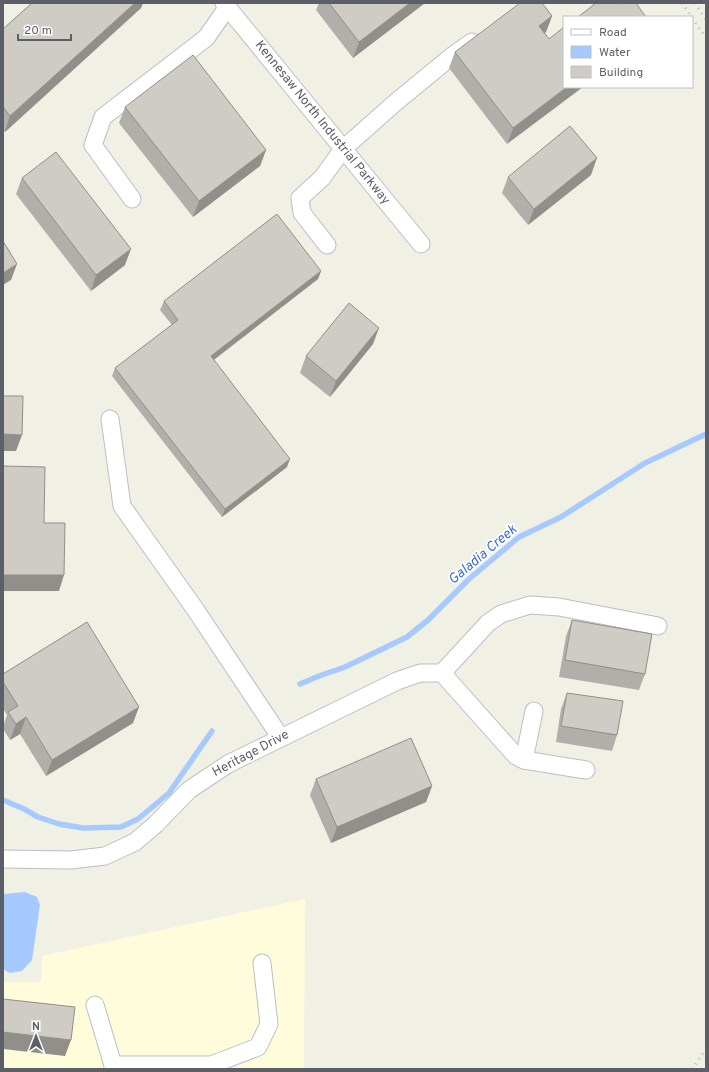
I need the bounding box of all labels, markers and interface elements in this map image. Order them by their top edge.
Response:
scale bar [18,16,71,42]
legend [563,16,693,88]
text: 20 m [24,23,52,39]
text: Road [599,25,627,41]
street label: Kennesaw North Industrial Parkway [251,38,393,208]
text: Water [599,45,631,61]
text: Building [599,65,643,81]
water label: Galadia Creek [445,521,521,588]
street label: Heritage Drive [210,727,292,781]
north arrow [16,1016,56,1056]
text: N [32,1020,40,1034]

